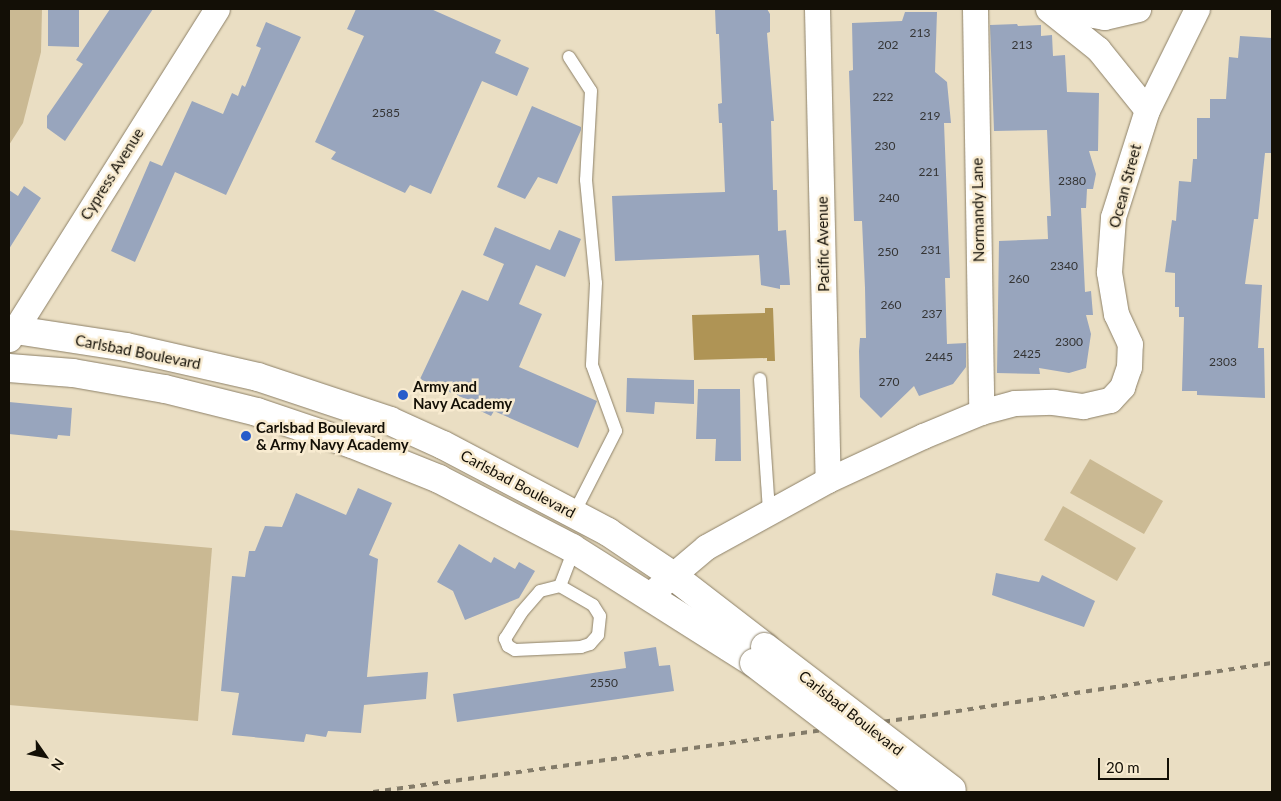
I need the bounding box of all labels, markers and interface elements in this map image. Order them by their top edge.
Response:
house number: 213 [910,26,930,40]
house number: 202 [878,38,898,52]
house number: 213 [1012,38,1032,52]
house number: 222 [873,90,893,104]
house number: 2585 [372,106,400,120]
house number: 219 [920,109,940,123]
street label: Cypress Avenue [76,125,148,223]
house number: 230 [875,139,895,153]
street label: Ocean Street [1105,142,1145,230]
street label: Normandy Lane [968,157,988,263]
house number: 221 [919,165,939,179]
house number: 2380 [1058,174,1086,188]
house number: 240 [879,191,899,205]
street label: Pacific Avenue [813,196,833,292]
house number: 231 [921,243,941,257]
house number: 250 [878,245,898,259]
house number: 2340 [1050,259,1078,273]
house number: 260 [1009,272,1029,286]
house number: 260 [881,298,901,312]
house number: 237 [922,307,942,321]
street label: Carlsbad Boulevard [74,331,202,373]
house number: 2300 [1055,335,1083,349]
house number: 2425 [1013,347,1041,361]
house number: 2445 [925,350,953,364]
house number: 2303 [1209,355,1237,369]
house number: 270 [879,375,899,389]
place label: Army and Navy Academy [413,377,513,412]
marker: Army and Navy Academy [397,389,409,401]
place label: Carlsbad Boulevard & Army Navy Academy [256,418,411,453]
marker: Carlsbad Boulevard & Army Navy Academy [240,430,252,442]
street label: Carlsbad Boulevard [458,446,578,522]
street label: Carlsbad Boulevard [795,667,907,759]
house number: 2550 [590,676,618,690]
north arrow [20,731,70,781]
scale bar [1101,748,1172,780]
text: N [48,755,68,774]
text: 20 m [1106,758,1140,776]

